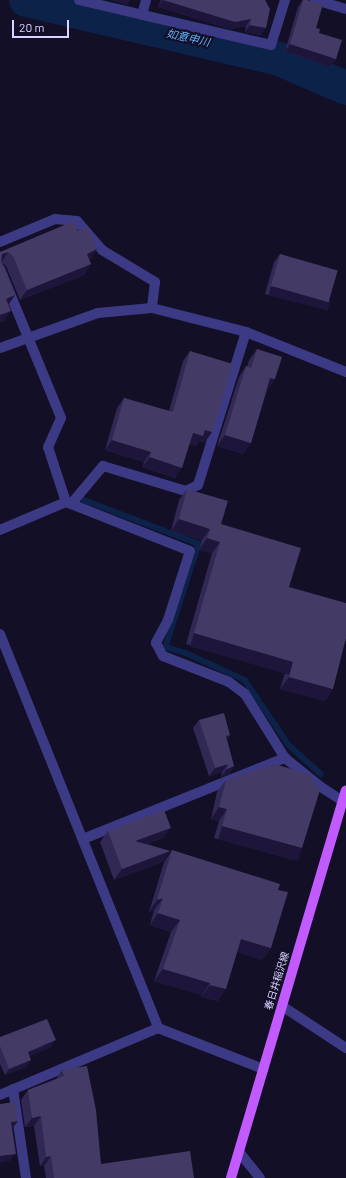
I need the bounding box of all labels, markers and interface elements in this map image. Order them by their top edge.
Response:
scale bar [14,12,71,38]
text: 20 m [19,20,45,34]
water label: 如意申川 [165,27,211,49]
street label: 春日井稲沢線 [262,951,292,1011]

